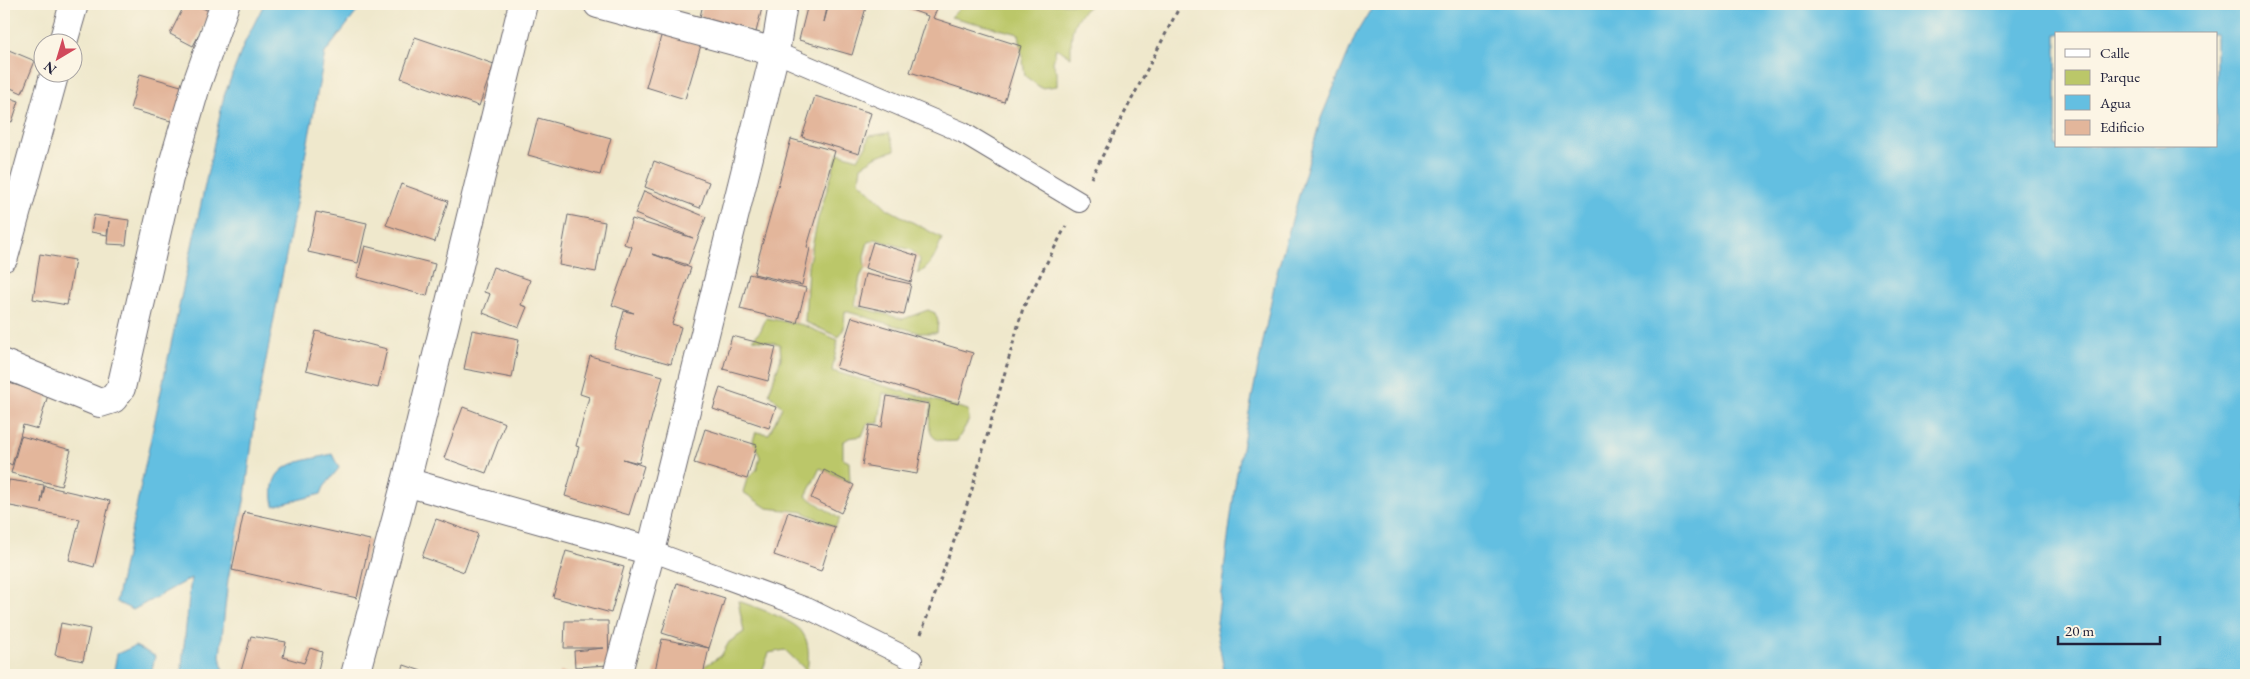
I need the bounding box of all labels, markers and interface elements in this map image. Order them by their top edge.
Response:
north arrow [32,32,82,82]
legend [2055,32,2218,148]
text: Calle [2100,43,2130,62]
text: N [39,57,60,79]
text: Parque [2100,67,2140,86]
text: Agua [2099,93,2131,112]
text: Edificio [2100,117,2144,136]
scale bar [2058,614,2160,646]
text: 20 m [2065,621,2094,640]

